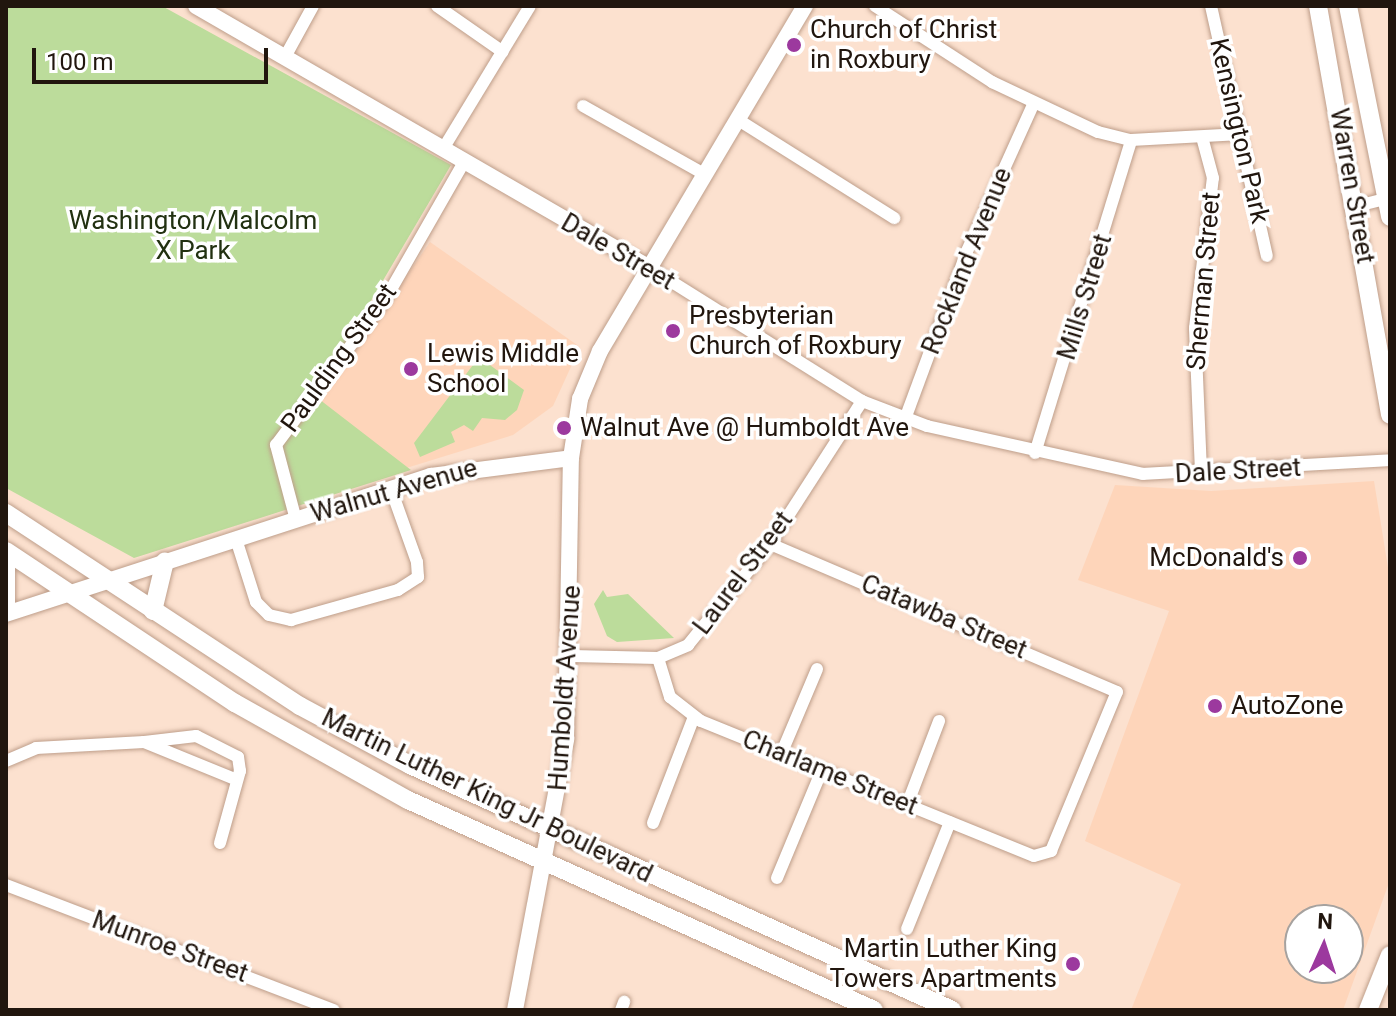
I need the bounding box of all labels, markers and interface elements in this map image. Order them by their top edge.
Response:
place label: Church of Christ in Roxbury [810,14,997,76]
scale bar [36,32,272,82]
street label: Kensington Park [1203,35,1275,227]
marker: Church of Christ in Roxbury [785,36,803,54]
text: 100 m [46,48,113,76]
street label: Warren Street [1323,106,1381,266]
street label: Rockland Avenue [915,163,1019,359]
street label: Sherman Street [1181,191,1227,371]
park label: Washington/Malcolm X Park [69,205,317,266]
street label: Dale Street [555,207,681,297]
street label: Mills Street [1051,230,1119,364]
street label: Paulding Street [275,278,403,438]
place label: Presbyterian Church of Roxbury [689,300,902,362]
marker: Presbyterian Church of Roxbury [664,322,682,340]
place label: Lewis Middle School [427,338,579,400]
marker: Lewis Middle School [402,360,420,378]
place label: Walnut Ave @ Humboldt Ave [580,412,909,444]
marker: Walnut Ave @ Humboldt Ave [555,419,573,437]
street label: Walnut Avenue [307,452,481,530]
street label: Dale Street [1174,452,1302,490]
street label: Laurel Street [687,505,799,641]
place label: McDonald's [1149,542,1284,574]
marker: McDonald's [1291,549,1309,567]
street label: Catawba Street [856,568,1032,666]
street label: Humboldt Avenue [542,584,588,792]
place label: AutoZone [1231,690,1344,722]
marker: AutoZone [1206,697,1224,715]
street label: Martin Luther King Jr Boulevard [316,702,658,890]
street label: Charlame Street [738,724,922,822]
street label: Munroe Street [88,904,252,990]
north arrow [1284,904,1364,984]
text: N [1317,909,1334,934]
place label: Martin Luther King Towers Apartments [829,933,1057,994]
marker: Martin Luther King Towers Apartments [1064,955,1082,973]

